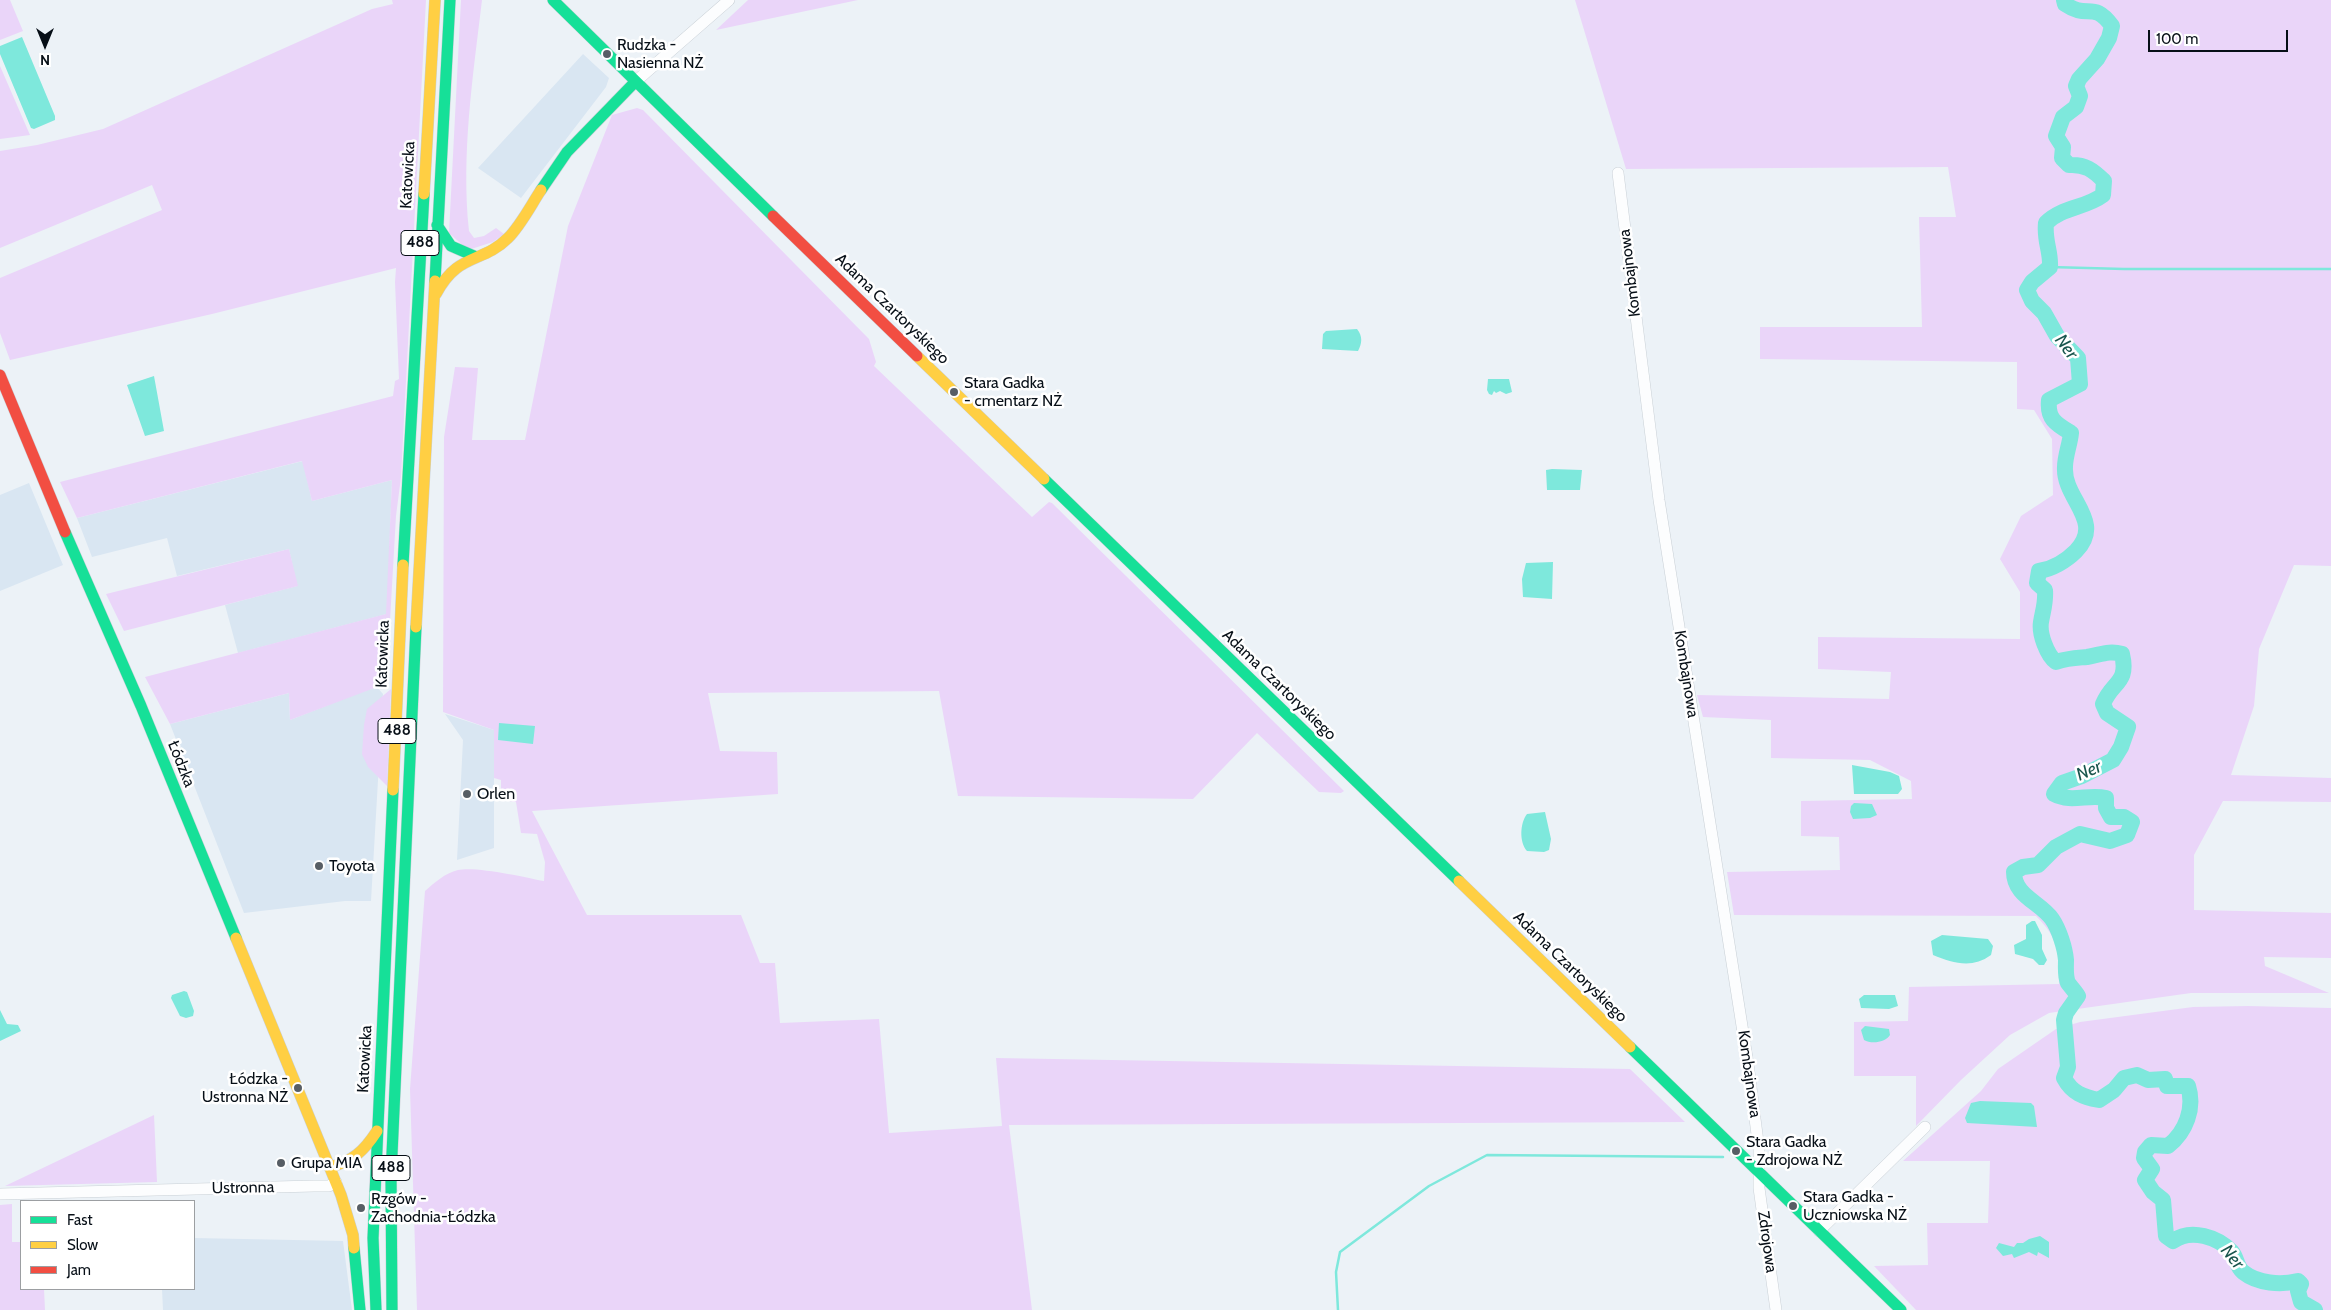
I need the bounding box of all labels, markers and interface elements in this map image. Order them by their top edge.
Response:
north arrow [20,20,70,70]
scale bar [2151,20,2291,52]
text: 100 m [2156,30,2198,48]
place label: Rudzka - Nasienna NŻ [617,35,703,73]
marker: Rudzka - Nasienna NŻ [601,48,613,60]
text: N [40,51,50,69]
street label: Katowicka [397,141,419,209]
street label: Kombajnowa [1615,228,1645,318]
road number: 488 [401,230,439,256]
street label: Adama Czartoryskiego [831,250,953,368]
water label: Ner [2050,330,2082,364]
place label: Stara Gadka - cmentarz NŻ [964,373,1062,411]
marker: Stara Gadka - cmentarz NŻ [948,386,960,398]
street label: Katowicka [372,620,394,688]
street label: Adama Czartoryskiego [1218,626,1340,744]
street label: Kombajnowa [1670,629,1702,719]
road number: 488 [378,718,416,744]
street label: Łódzka [163,738,199,790]
water label: Ner [2073,756,2105,786]
place label: Orlen [477,784,515,804]
marker: Orlen [461,788,473,800]
place label: Toyota [329,856,375,876]
marker: Toyota [313,860,325,872]
street label: Adama Czartoryskiego [1509,908,1631,1026]
street label: Katowicka [354,1025,376,1093]
street label: Kombajnowa [1733,1029,1765,1119]
place label: Łódzka - Ustronna NŻ [202,1069,288,1107]
marker: Łódzka - Ustronna NŻ [292,1082,304,1094]
place label: Stara Gadka - Zdrojowa NŻ [1746,1132,1842,1170]
marker: Stara Gadka - Zdrojowa NŻ [1730,1145,1742,1157]
place label: Grupa MIA [291,1153,362,1173]
road number: 488 [372,1156,410,1180]
marker: Grupa MIA [275,1157,287,1169]
street label: Ustronna [212,1178,274,1198]
place label: Stara Gadka - Uczniowska NŻ [1803,1187,1907,1225]
place label: Rzgów - Zachodnia-Łódzka [371,1189,496,1227]
legend [20,1200,195,1290]
marker: Stara Gadka - Uczniowska NŻ [1787,1200,1799,1212]
marker: Rzgów - Zachodnia-Łódzka [355,1202,367,1214]
street label: Zdrojowa [1753,1210,1781,1274]
text: Fast [67,1211,92,1229]
text: Slow [67,1236,98,1254]
water label: Ner [2216,1240,2248,1274]
text: Jam [67,1261,91,1279]

